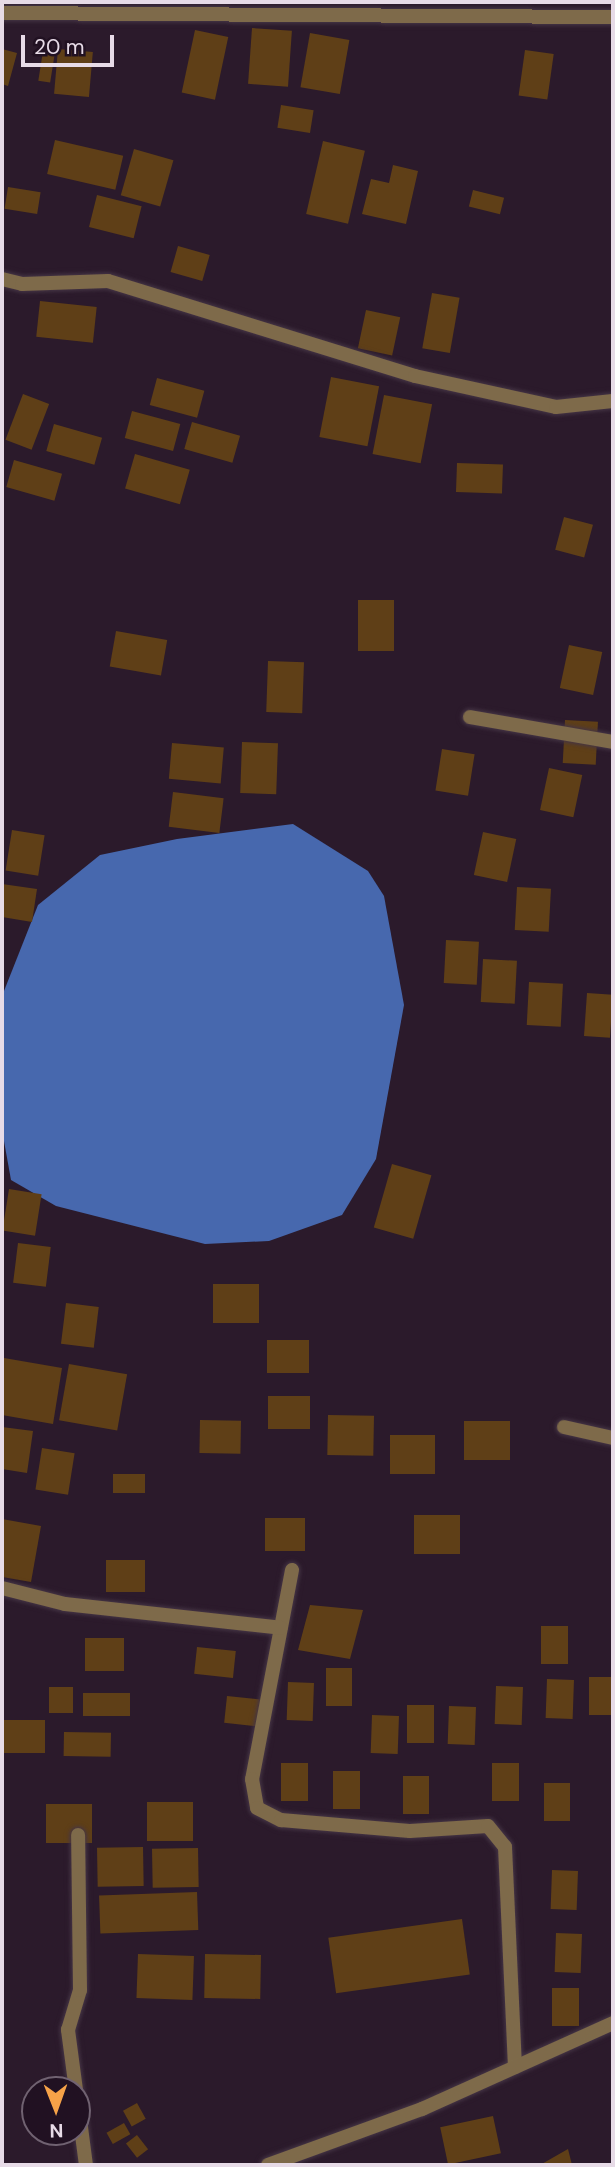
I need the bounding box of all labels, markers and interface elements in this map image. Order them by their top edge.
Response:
scale bar [24,21,117,65]
text: 20 m [34,33,85,61]
north arrow [21,2076,91,2146]
text: N [49,2118,63,2143]

